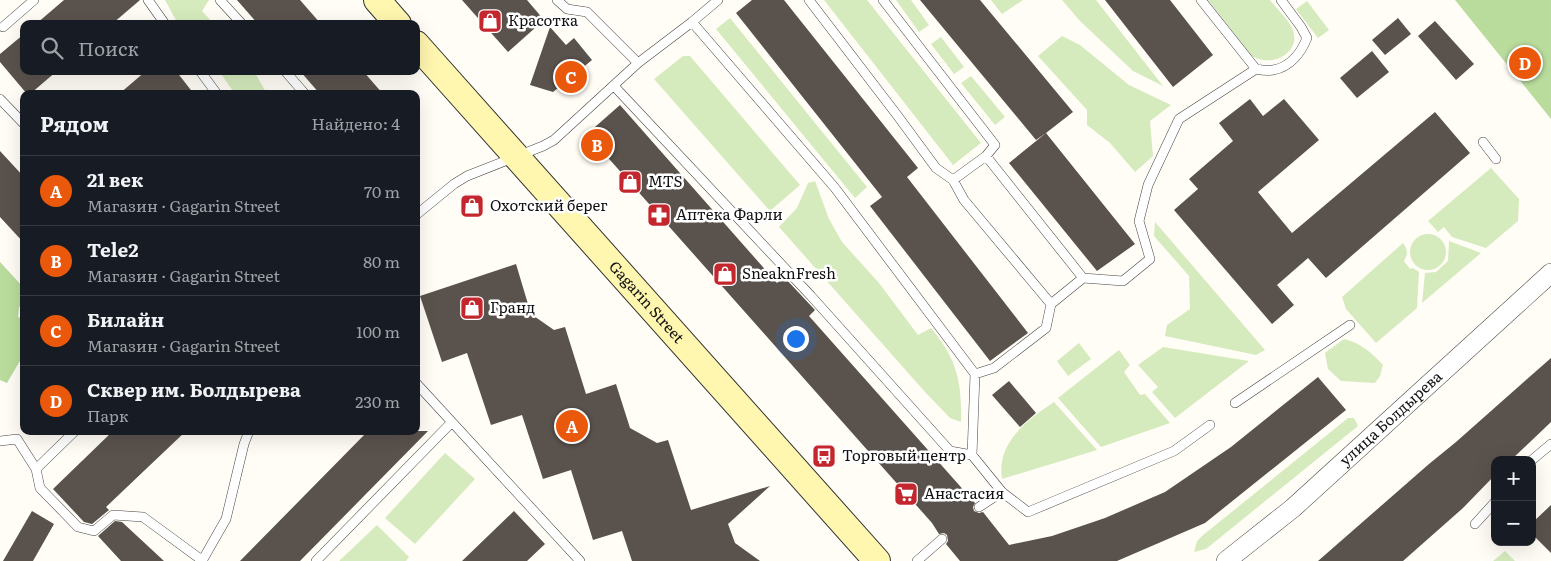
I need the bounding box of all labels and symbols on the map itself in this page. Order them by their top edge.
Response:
shop icon: Красотка [477,8,503,34]
place label: Красотка [508,8,579,31]
pin: D [1509,44,1541,82]
pin: C [555,58,587,96]
pin: B [581,126,613,164]
shop icon: MTS [617,169,643,195]
place label: MTS [648,169,683,192]
shop icon: Охотский берег [459,193,485,219]
place label: Охотский берег [490,193,608,216]
pharmacy icon: Аптека Фарли [646,202,672,228]
place label: Аптека Фарли [676,202,783,225]
street label: Gagarin Street [604,255,690,348]
shop icon: SneaknFresh [712,261,738,287]
place label: SneaknFresh [742,261,836,284]
shop icon: Гранд [459,295,485,321]
place label: Гранд [490,295,535,318]
your location [783,326,809,352]
street label: улица Болдырева [1333,364,1447,471]
pin: A [556,407,588,445]
bus stop icon: Торговый центр [811,443,837,469]
place label: Торговый центр [842,443,966,466]
supermarket icon: Анастасия [893,481,919,507]
place label: Анастасия [924,481,1004,504]

